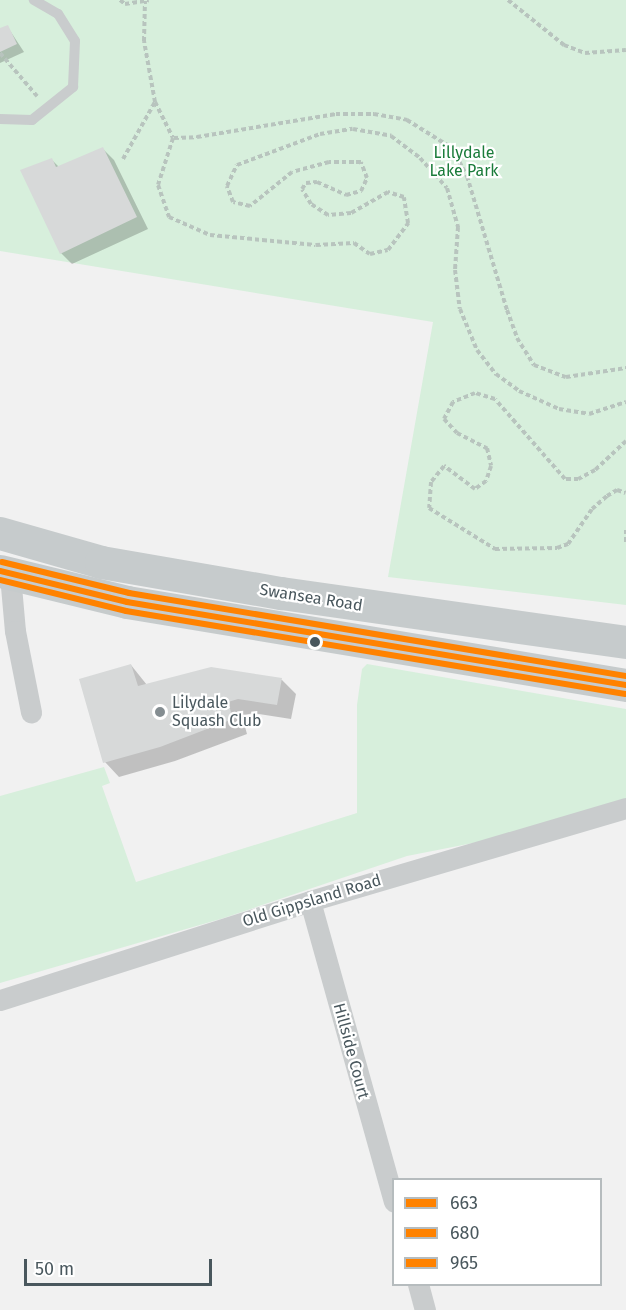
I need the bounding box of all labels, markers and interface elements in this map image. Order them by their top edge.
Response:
park label: Lillydale Lake Park [429,143,499,181]
street label: Swansea Road [258,580,364,616]
unlabelled marker [309,636,321,648]
place label: Lilydale Squash Club [172,693,262,731]
marker: Lilydale Squash Club [153,705,167,719]
street label: Old Gippsland Road [240,871,384,931]
street label: Hillside Court [329,1001,373,1101]
legend [392,1178,602,1286]
text: 663 [450,1192,478,1214]
text: 680 [450,1222,480,1244]
scale bar [27,1247,214,1285]
text: 965 [450,1252,478,1274]
text: 50 m [35,1258,74,1280]

